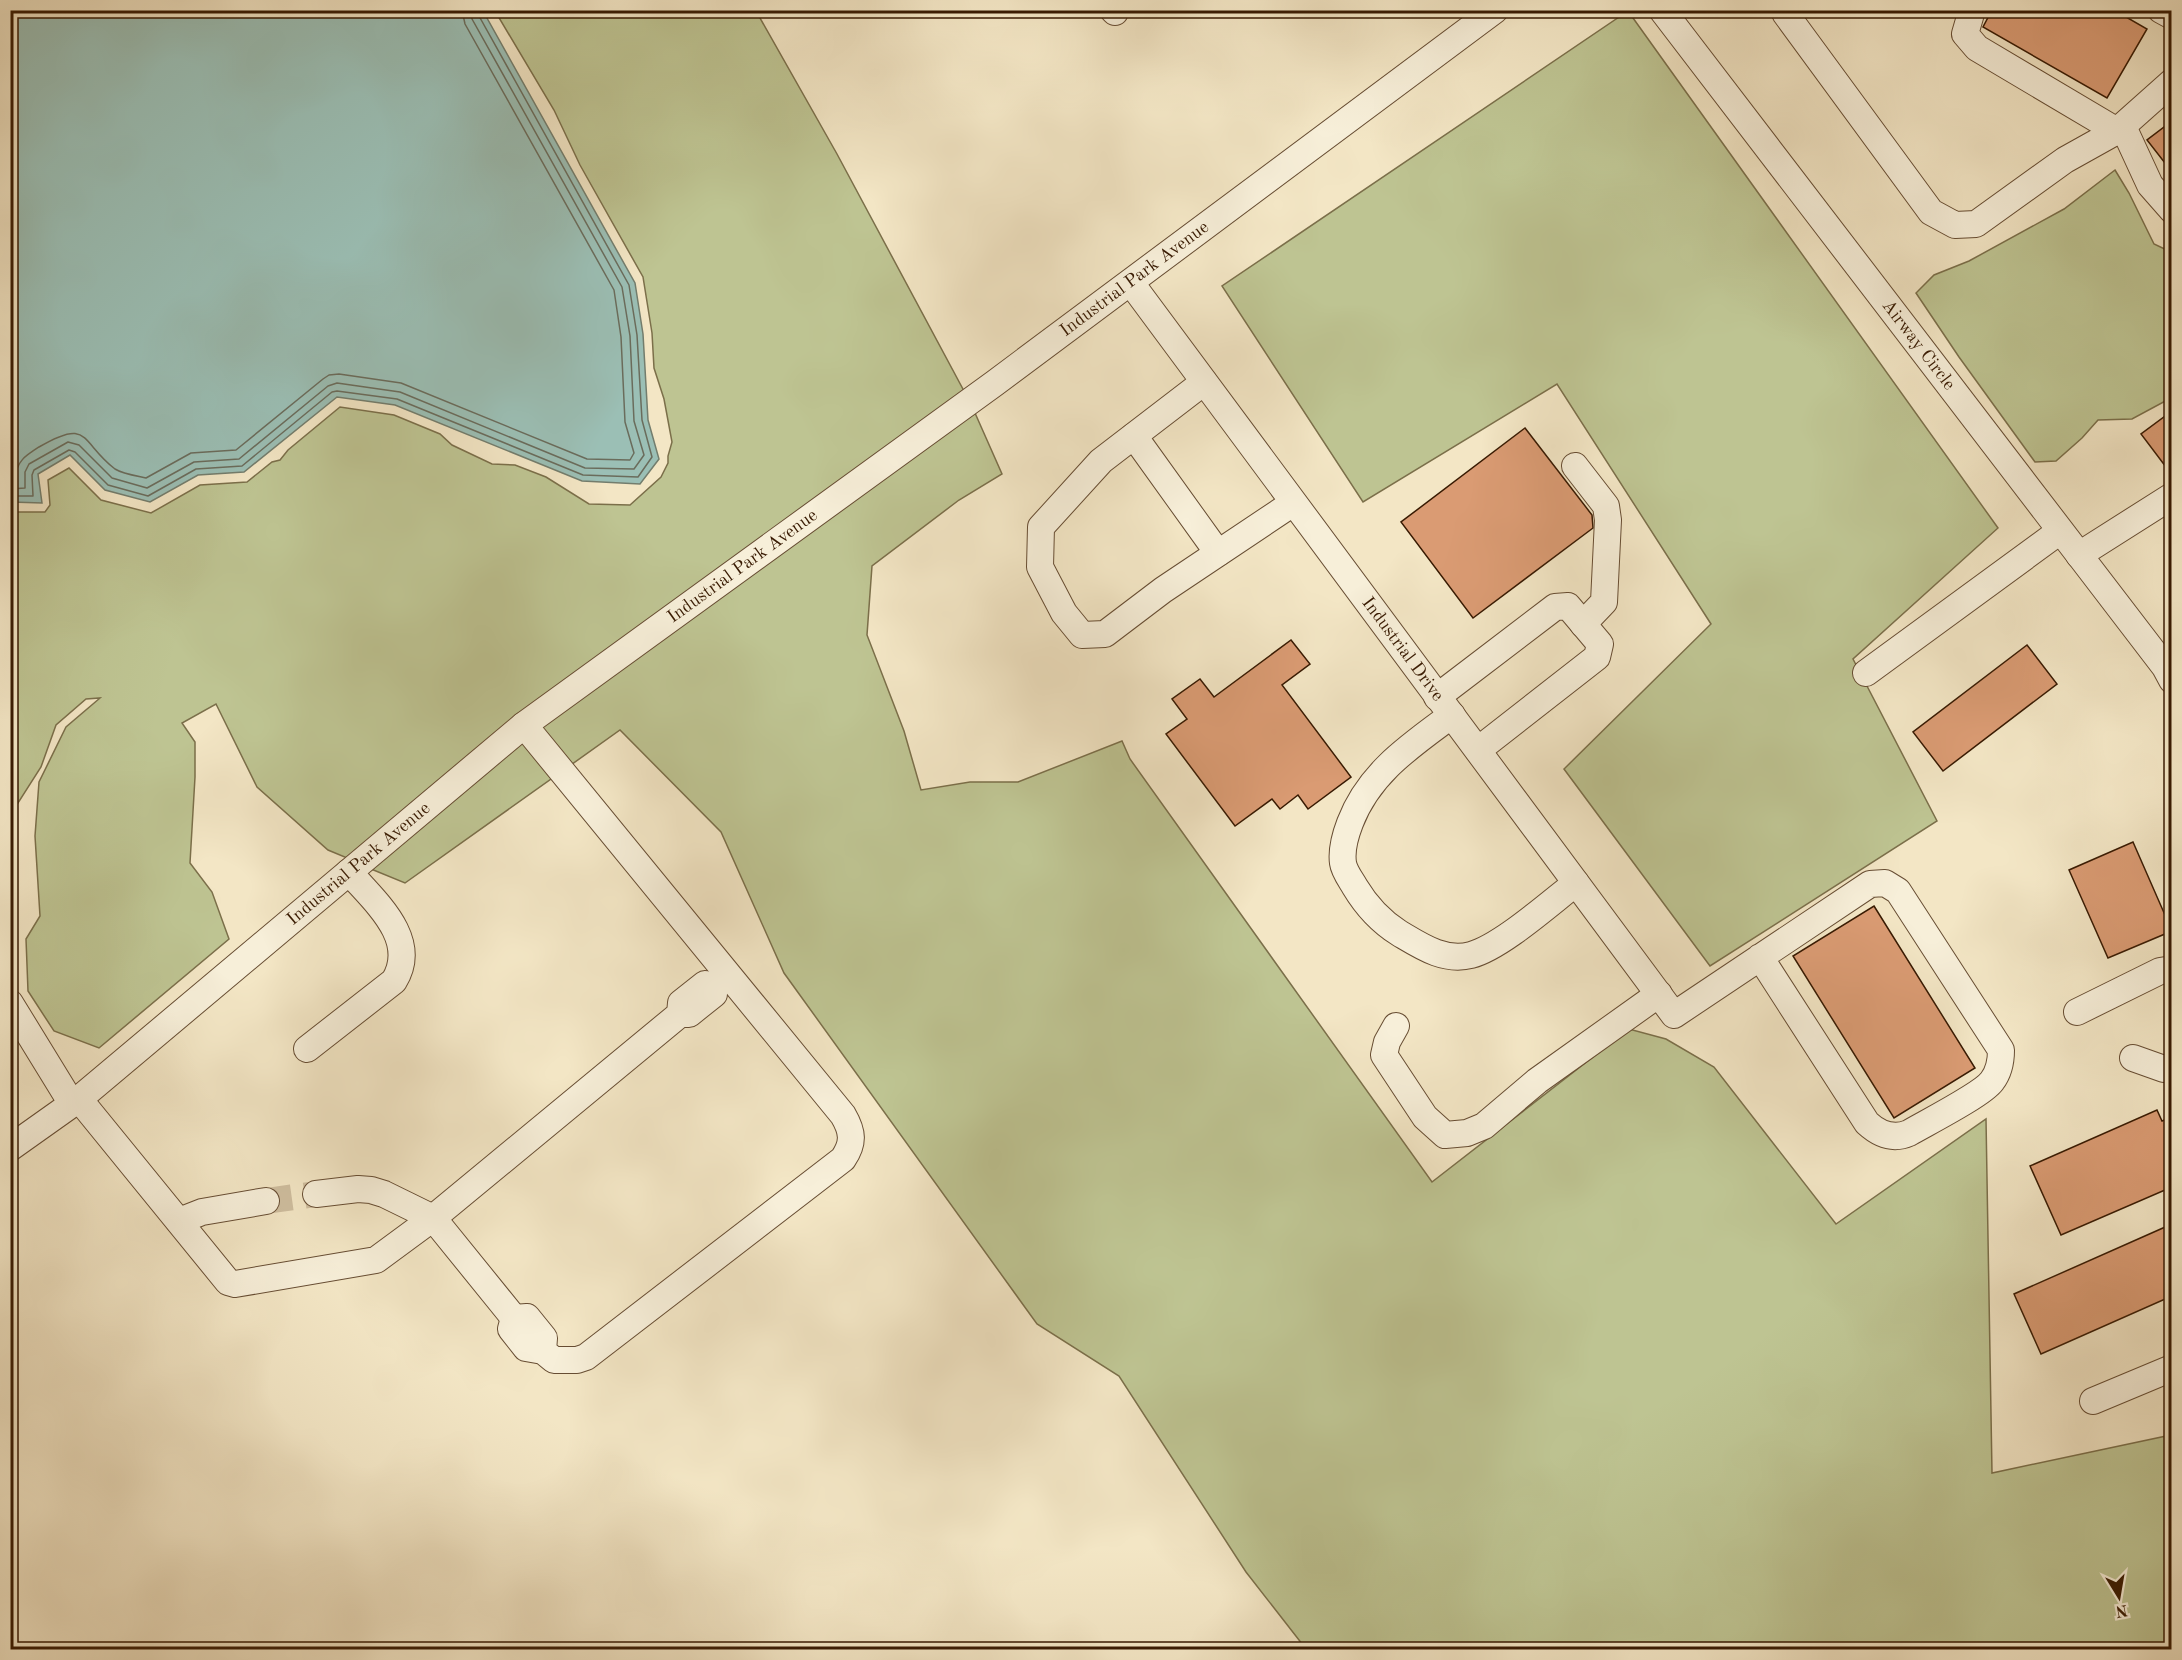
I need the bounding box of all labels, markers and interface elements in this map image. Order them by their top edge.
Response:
street label: Industrial Park Avenue [1057,218,1212,340]
street label: Airway Circle [1879,297,1959,393]
street label: Industrial Park Avenue [664,506,821,627]
street label: Industrial Drive [1358,594,1447,705]
street label: Industrial Park Avenue [284,799,434,929]
north arrow [2089,1567,2149,1627]
text: N [2113,1601,2129,1619]

